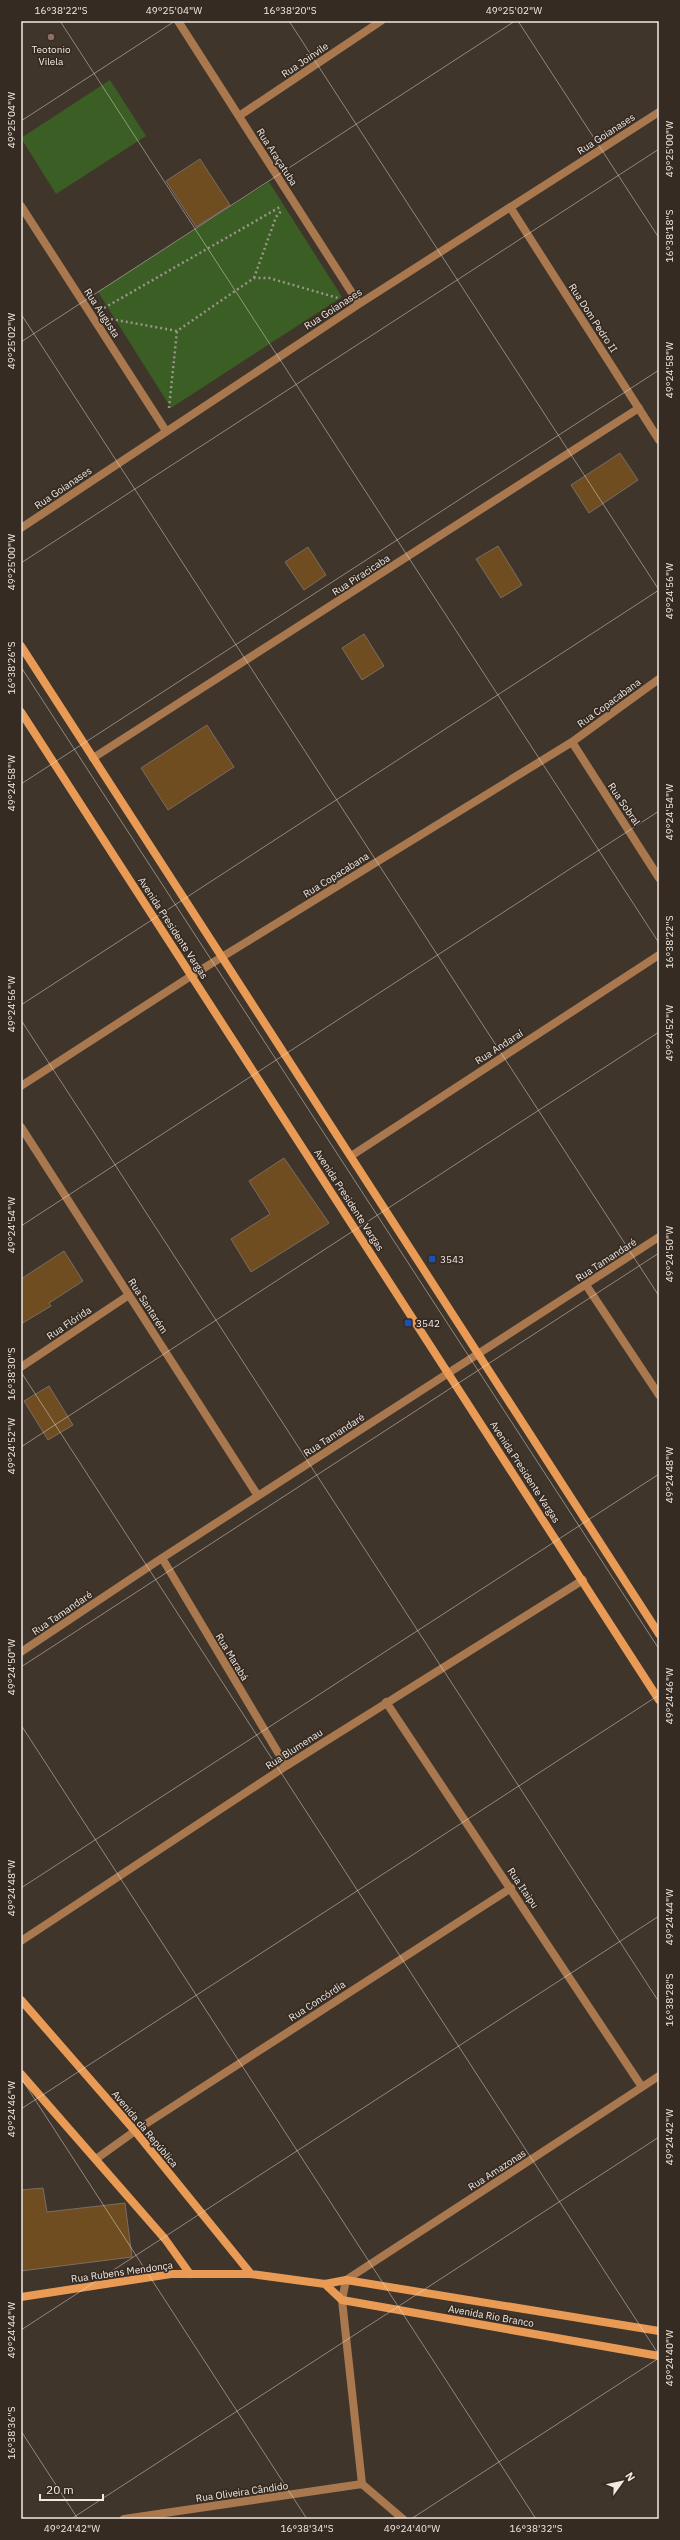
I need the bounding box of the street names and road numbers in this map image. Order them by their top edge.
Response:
street label: Rua Joinvile [279,39,332,81]
street label: Rua Goianases [575,110,638,158]
street label: Rua Araçatuba [254,126,301,189]
street label: Rua Dom Pedro II [566,281,620,355]
street label: Rua Goianases [302,285,365,333]
street label: Rua Augusta [81,286,123,341]
street label: Rua Goianases [32,464,94,512]
street label: Rua Piracicaba [330,551,393,599]
street label: Rua Copacabana [575,675,644,730]
street label: Rua Sobral [605,780,643,828]
street label: Rua Copacabana [301,849,372,900]
street label: Avenida Presidente Vargas [135,875,211,982]
street label: Rua Andaraí [473,1026,526,1067]
street label: Avenida Presidente Vargas [311,1147,387,1254]
street label: Rua Tamandaré [573,1235,639,1285]
street label: Rua Santarém [125,1276,171,1336]
street label: Rua Flórida [44,1303,94,1343]
street label: Rua Tamandaré [301,1410,367,1460]
street label: Avenida Presidente Vargas [487,1419,563,1526]
street label: Rua Tamandaré [29,1588,95,1638]
street label: Rua Marabá [213,1631,252,1684]
street label: Rua Blumenau [263,1726,325,1772]
street label: Rua Itaipu [505,1865,541,1911]
street label: Rua Concórdia [286,1977,348,2024]
street label: Avenida da República [109,2088,181,2171]
street label: Rua Amazonas [466,2146,528,2194]
street label: Rua Rubens Mendonça [70,2258,174,2286]
street label: Avenida Rio Branco [447,2302,535,2330]
street label: Rua Oliveira Cândido [195,2479,289,2505]

